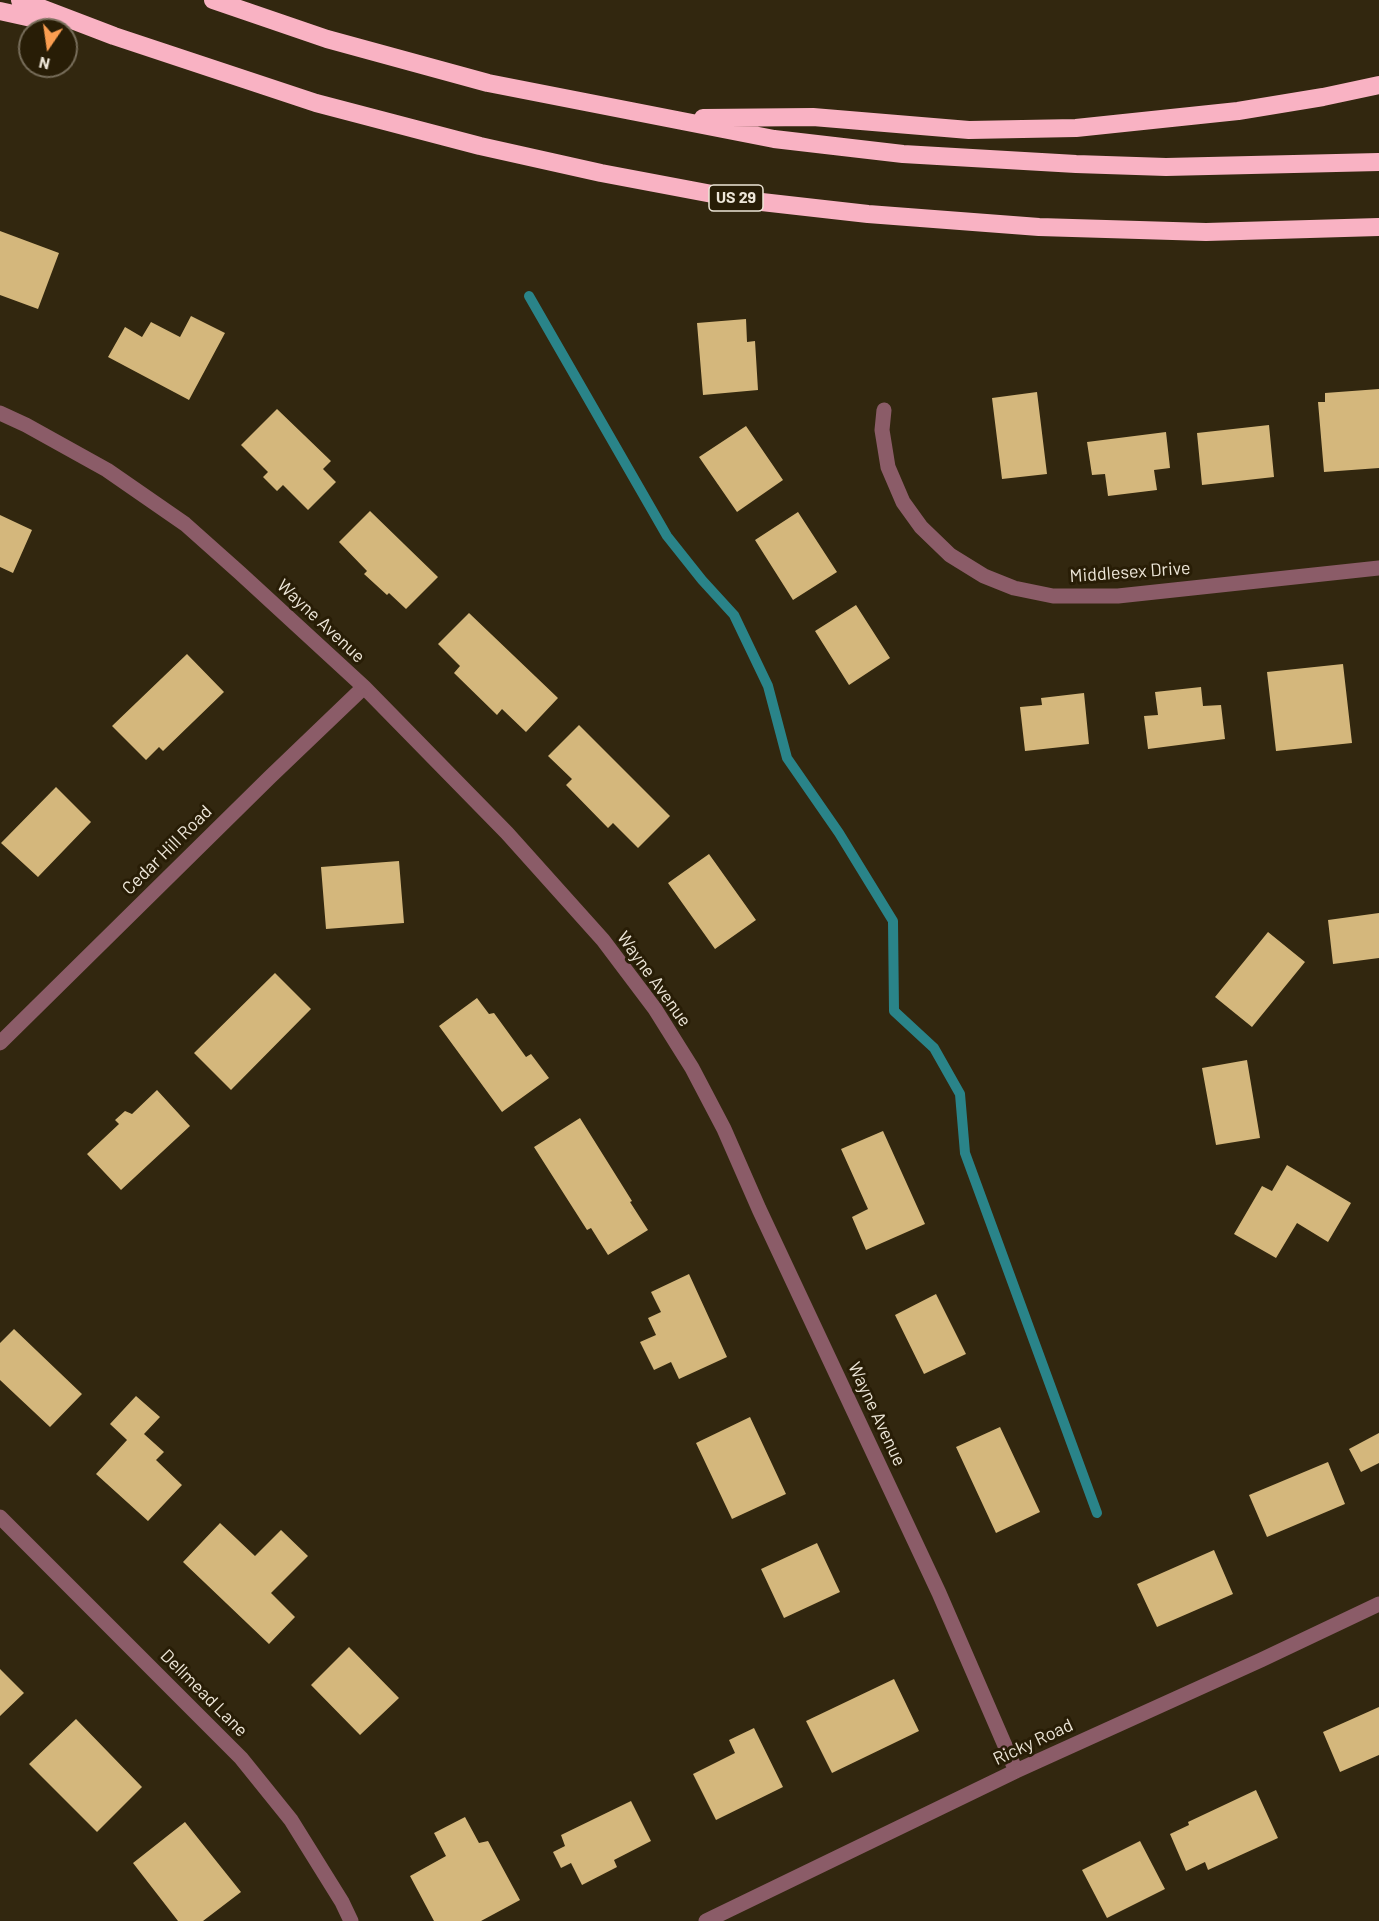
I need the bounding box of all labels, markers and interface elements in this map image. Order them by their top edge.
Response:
north arrow [18,18,78,78]
text: N [37,54,52,75]
road number: US 29 [709,185,763,211]
street label: Middlesex Drive [1069,557,1191,587]
street label: Wayne Avenue [273,575,369,667]
street label: Cedar Hill Road [118,801,216,899]
street label: Wayne Avenue [612,927,696,1031]
street label: Wayne Avenue [843,1359,911,1469]
street label: Dellmead Lane [156,1645,252,1741]
street label: Ricky Road [990,1714,1076,1770]

